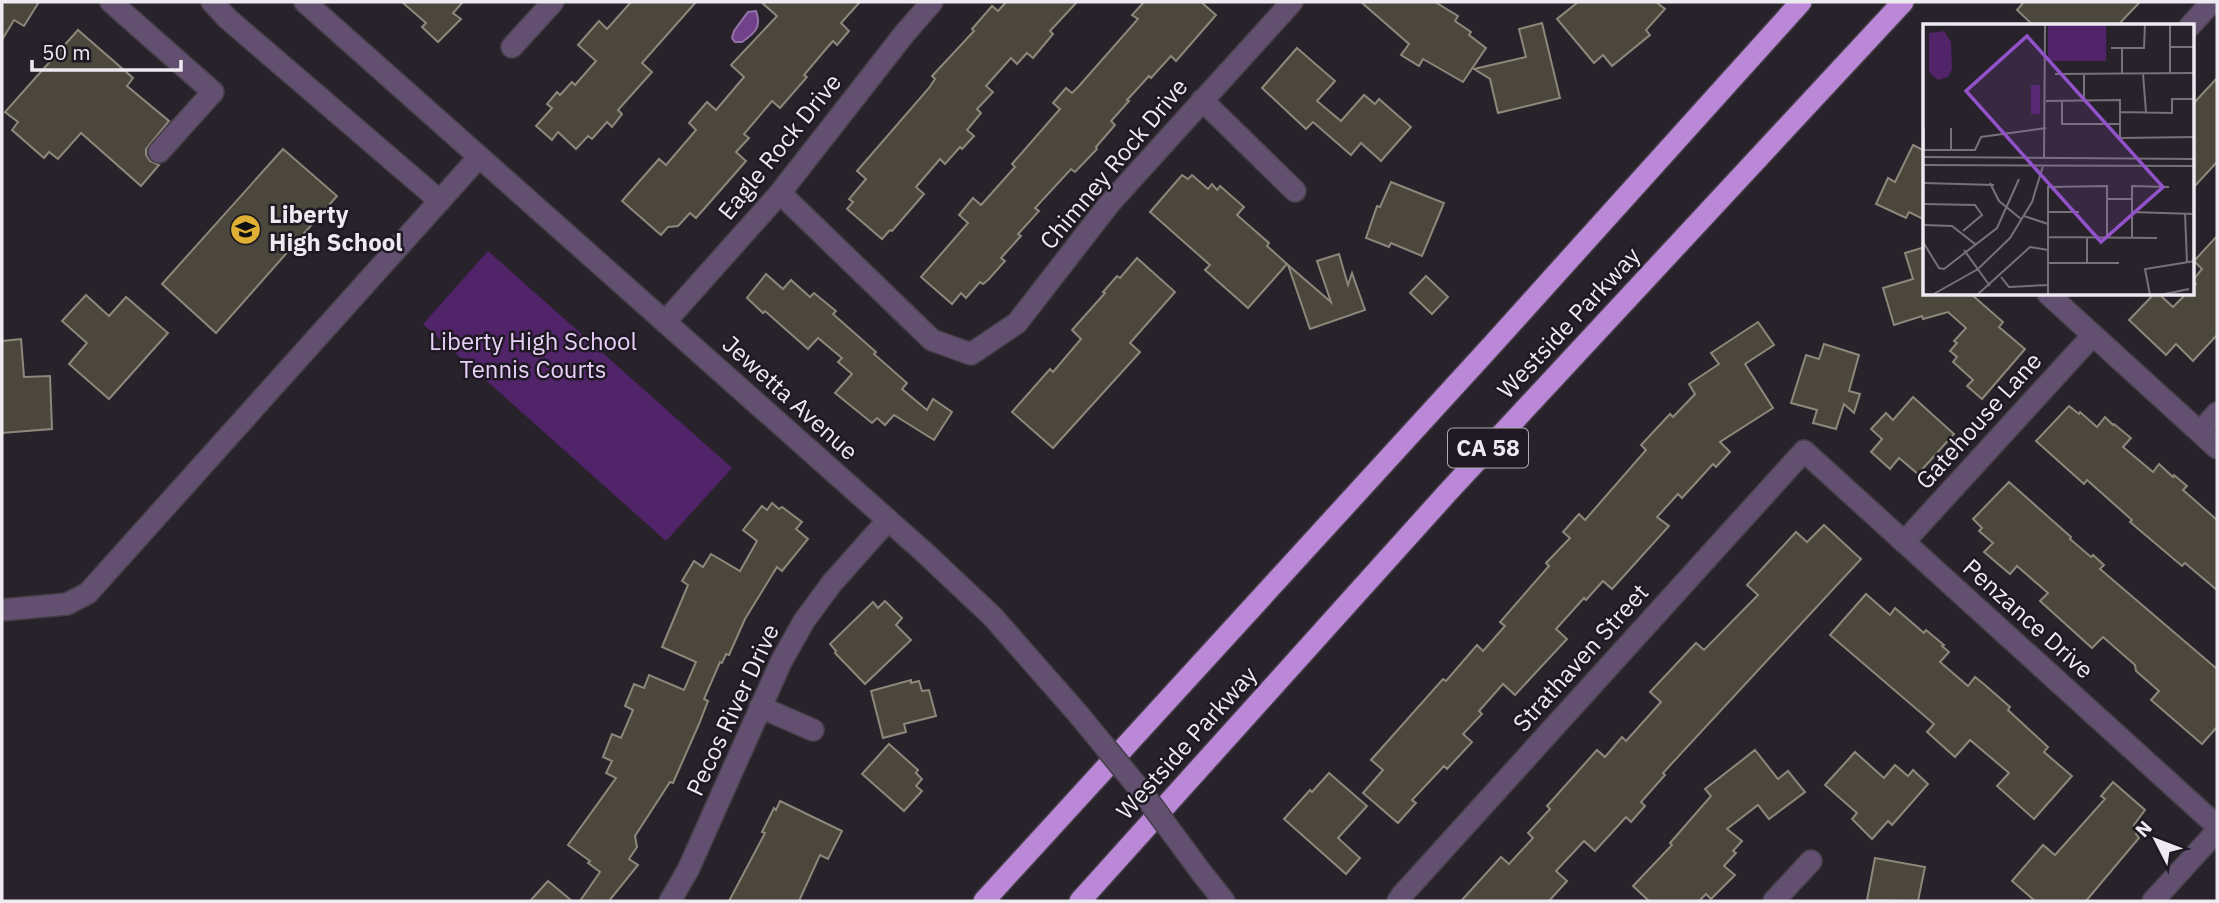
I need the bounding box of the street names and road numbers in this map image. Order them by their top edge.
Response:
street label: Eagle Rock Drive [710,67,848,226]
street label: Chimney Rock Drive [1032,71,1194,256]
street label: Westside Parkway [1490,240,1647,405]
street label: Jewetta Avenue [716,328,865,467]
street label: Gatehouse Lane [1908,345,2048,496]
road number: CA 58 [1448,428,1528,468]
street label: Penzance Drive [1957,551,2101,685]
street label: Strathaven Street [1505,577,1655,738]
street label: Pecos River Drive [678,618,786,801]
street label: Westside Parkway [1109,659,1264,826]

